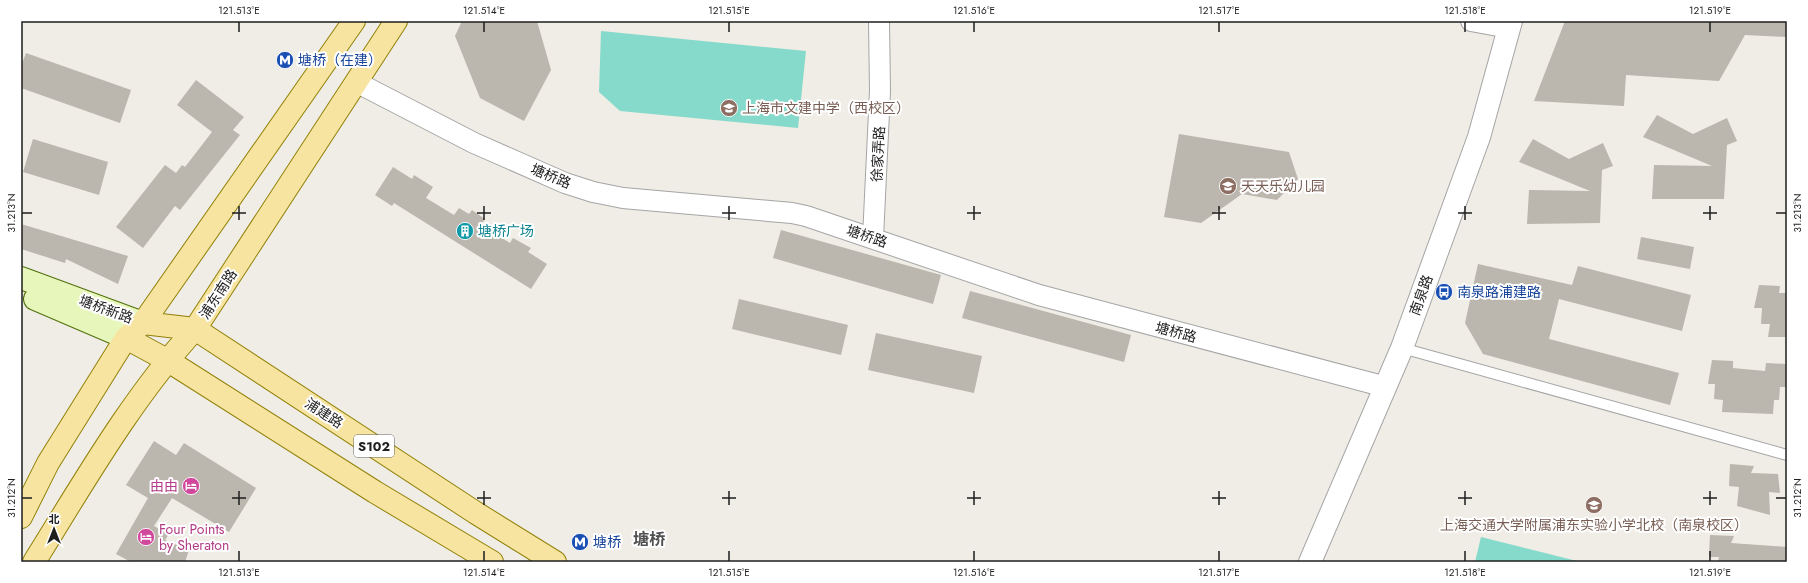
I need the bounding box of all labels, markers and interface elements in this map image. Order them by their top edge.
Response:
text: 121.513°E [218,3,260,18]
text: 121.514°E [463,3,505,18]
text: 121.515°E [708,3,750,18]
text: 121.516°E [953,3,995,18]
text: 121.517°E [1198,3,1240,18]
text: 121.518°E [1444,3,1486,18]
text: 121.519°E [1689,3,1731,18]
metro station icon: 塘桥（在建） [275,50,295,70]
place label: 塘桥（在建） [298,50,382,70]
school or university icon: 上海市文建中学（西校区） [719,98,739,118]
place label: 上海市文建中学（西校区） [742,98,910,118]
street label: 徐家弄路 [867,126,889,182]
street label: 塘桥路 [528,159,574,193]
school or university icon: 天天乐幼儿园 [1218,176,1238,196]
place label: 天天乐幼儿园 [1241,176,1325,196]
text: 31.213°N [4,193,19,233]
text: 31.213°N [1790,193,1805,233]
street label: 塘桥路 [844,220,890,252]
building icon: 塘桥广场 [455,221,475,241]
place label: 塘桥广场 [478,221,534,241]
street label: 浦东南路 [194,265,242,323]
street label: 南泉路 [1404,272,1438,318]
bus stop icon: 南泉路浦建路 [1434,282,1454,302]
place label: 南泉路浦建路 [1457,282,1541,302]
street label: 塘桥新路 [76,290,136,328]
street label: 塘桥路 [1153,317,1199,347]
street label: 浦建路 [301,393,347,433]
road number: S102 [354,435,394,457]
place label: 由由 [150,476,178,496]
hotel icon: 由由 [181,476,201,496]
text: 31.212°N [4,478,19,518]
text: 31.212°N [1790,478,1805,518]
school or university icon: 上海交通大学附属浦东实验小学北校（南泉校区） [1584,495,1604,515]
north arrow [34,509,74,549]
text: 北 [49,511,60,527]
place label: 上海交通大学附属浦东实验小学北校（南泉校区） [1440,515,1748,535]
place label: Four Points by Sheraton [159,519,229,555]
hotel icon: Four Points by Sheraton [136,527,156,547]
district label: 塘桥 [633,528,666,551]
metro station icon: 塘桥 [570,532,590,552]
place label: 塘桥 [593,532,621,552]
text: 121.513°E [218,565,260,580]
text: 121.514°E [463,565,505,580]
text: 121.515°E [708,565,750,580]
text: 121.516°E [953,565,995,580]
text: 121.517°E [1198,565,1240,580]
text: 121.518°E [1444,565,1486,580]
text: 121.519°E [1689,565,1731,580]

